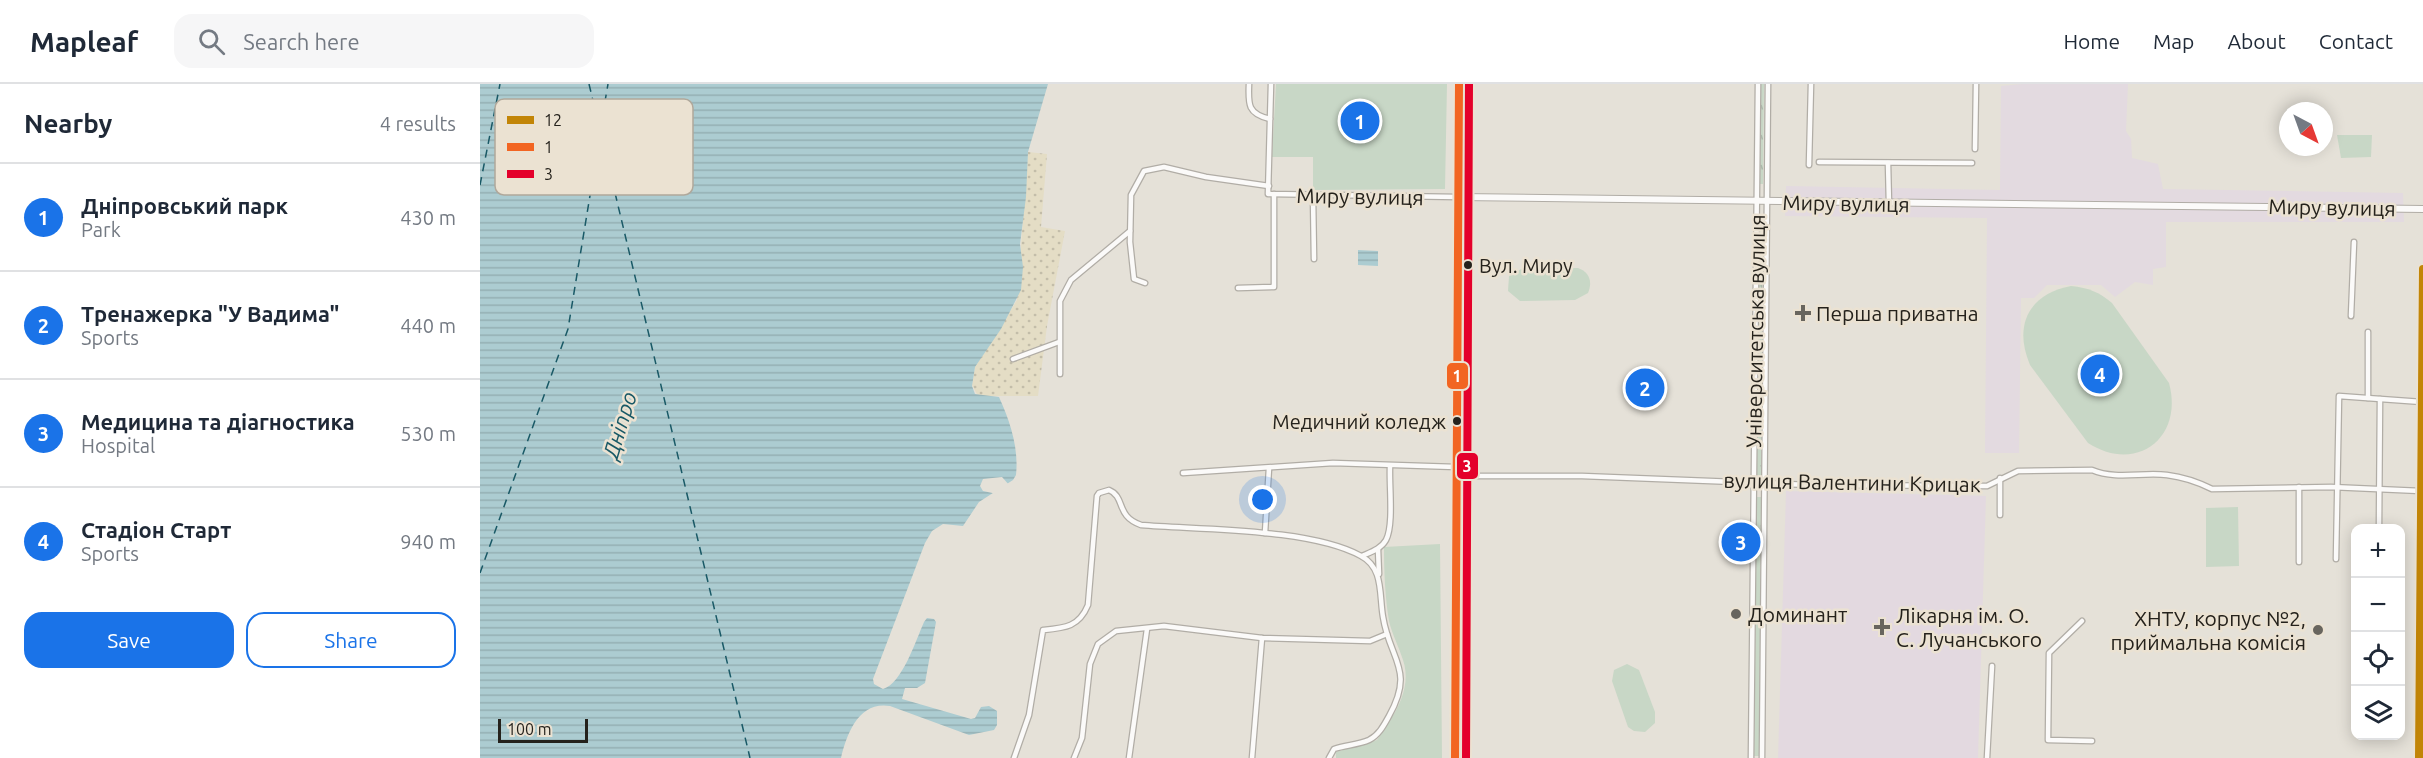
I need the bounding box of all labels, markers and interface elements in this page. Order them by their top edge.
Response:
search box [174,14,594,68]
icon: search [195,25,228,58]
text: Mapleaf [30,26,138,57]
text: Search here [243,29,360,54]
text: Home [2063,29,2120,53]
text: Map [2153,29,2194,53]
text: About [2227,29,2286,53]
text: Contact [2319,29,2393,53]
legend [495,99,693,195]
pin: 1 [1340,99,1380,144]
north arrow [2279,102,2333,156]
text: Nearby [24,109,112,138]
text: 12 [544,111,562,129]
text: 4 results [380,112,456,135]
text: 1 [544,138,553,156]
text: 3 [544,165,553,183]
street label: Миру вулиця [1296,183,1424,209]
street label: Миру вулиця [1782,190,1910,216]
text: Дніпровський парк [81,193,288,218]
street label: Миру вулиця [2268,194,2396,220]
text: 1 [38,206,49,229]
text: 430 m [400,206,456,229]
street label: Університетська вулиця [1741,214,1769,448]
text: Park [81,218,121,241]
place label: Вул. Миру [1479,254,1573,277]
marker: Вул. Миру [1462,259,1474,271]
text: Тренажерка "У Вадима" [81,301,339,326]
place label: Перша приватна [1816,301,1979,325]
marker: Перша приватна [1794,304,1812,322]
text: 2 [38,314,49,337]
text: 440 m [400,314,456,337]
text: Sports [81,326,139,349]
pin: 4 [2080,352,2120,396]
line badge: 1 [1446,362,1469,390]
pin: 2 [1626,366,1664,410]
text: 1 [1452,367,1462,385]
water label: Дніпро [596,389,641,463]
text: Медицина та діагностика [81,409,355,434]
place label: Медичний коледж [1272,410,1446,433]
marker: Медичний коледж [1451,415,1463,427]
text: 3 [38,422,49,445]
text: 530 m [400,422,456,445]
text: Hospital [81,434,155,457]
line badge: 3 [1456,452,1479,480]
text: 3 [1462,457,1472,475]
street label: вулиця Валентини Крицак [1723,468,1981,496]
your location [1248,485,1277,514]
text: Стадіон Старт [81,517,231,542]
pin: 3 [1722,520,1760,564]
map controls [2351,524,2405,740]
button: + [2351,524,2405,578]
text: 4 [38,530,49,553]
text: 940 m [400,530,456,553]
text: Sports [81,542,139,565]
button: − [2351,578,2405,632]
place label: Доминант [1748,602,1848,626]
place label: Лікарня ім. О. С. Лучанського [1896,603,2042,651]
place label: ХНТУ, корпус №2, приймальна комісія [2110,606,2306,654]
marker: Доминант [1729,607,1743,621]
button: Save [24,612,234,668]
button: Share [246,612,456,668]
marker: Лікарня ім. О. С. Лучанського [1873,618,1891,636]
marker: ХНТУ, корпус №2, приймальна комісія [2311,623,2325,637]
button: locate [2351,632,2405,686]
button: layers [2351,686,2405,740]
scale bar [498,716,588,744]
text: 100 m [507,720,552,738]

